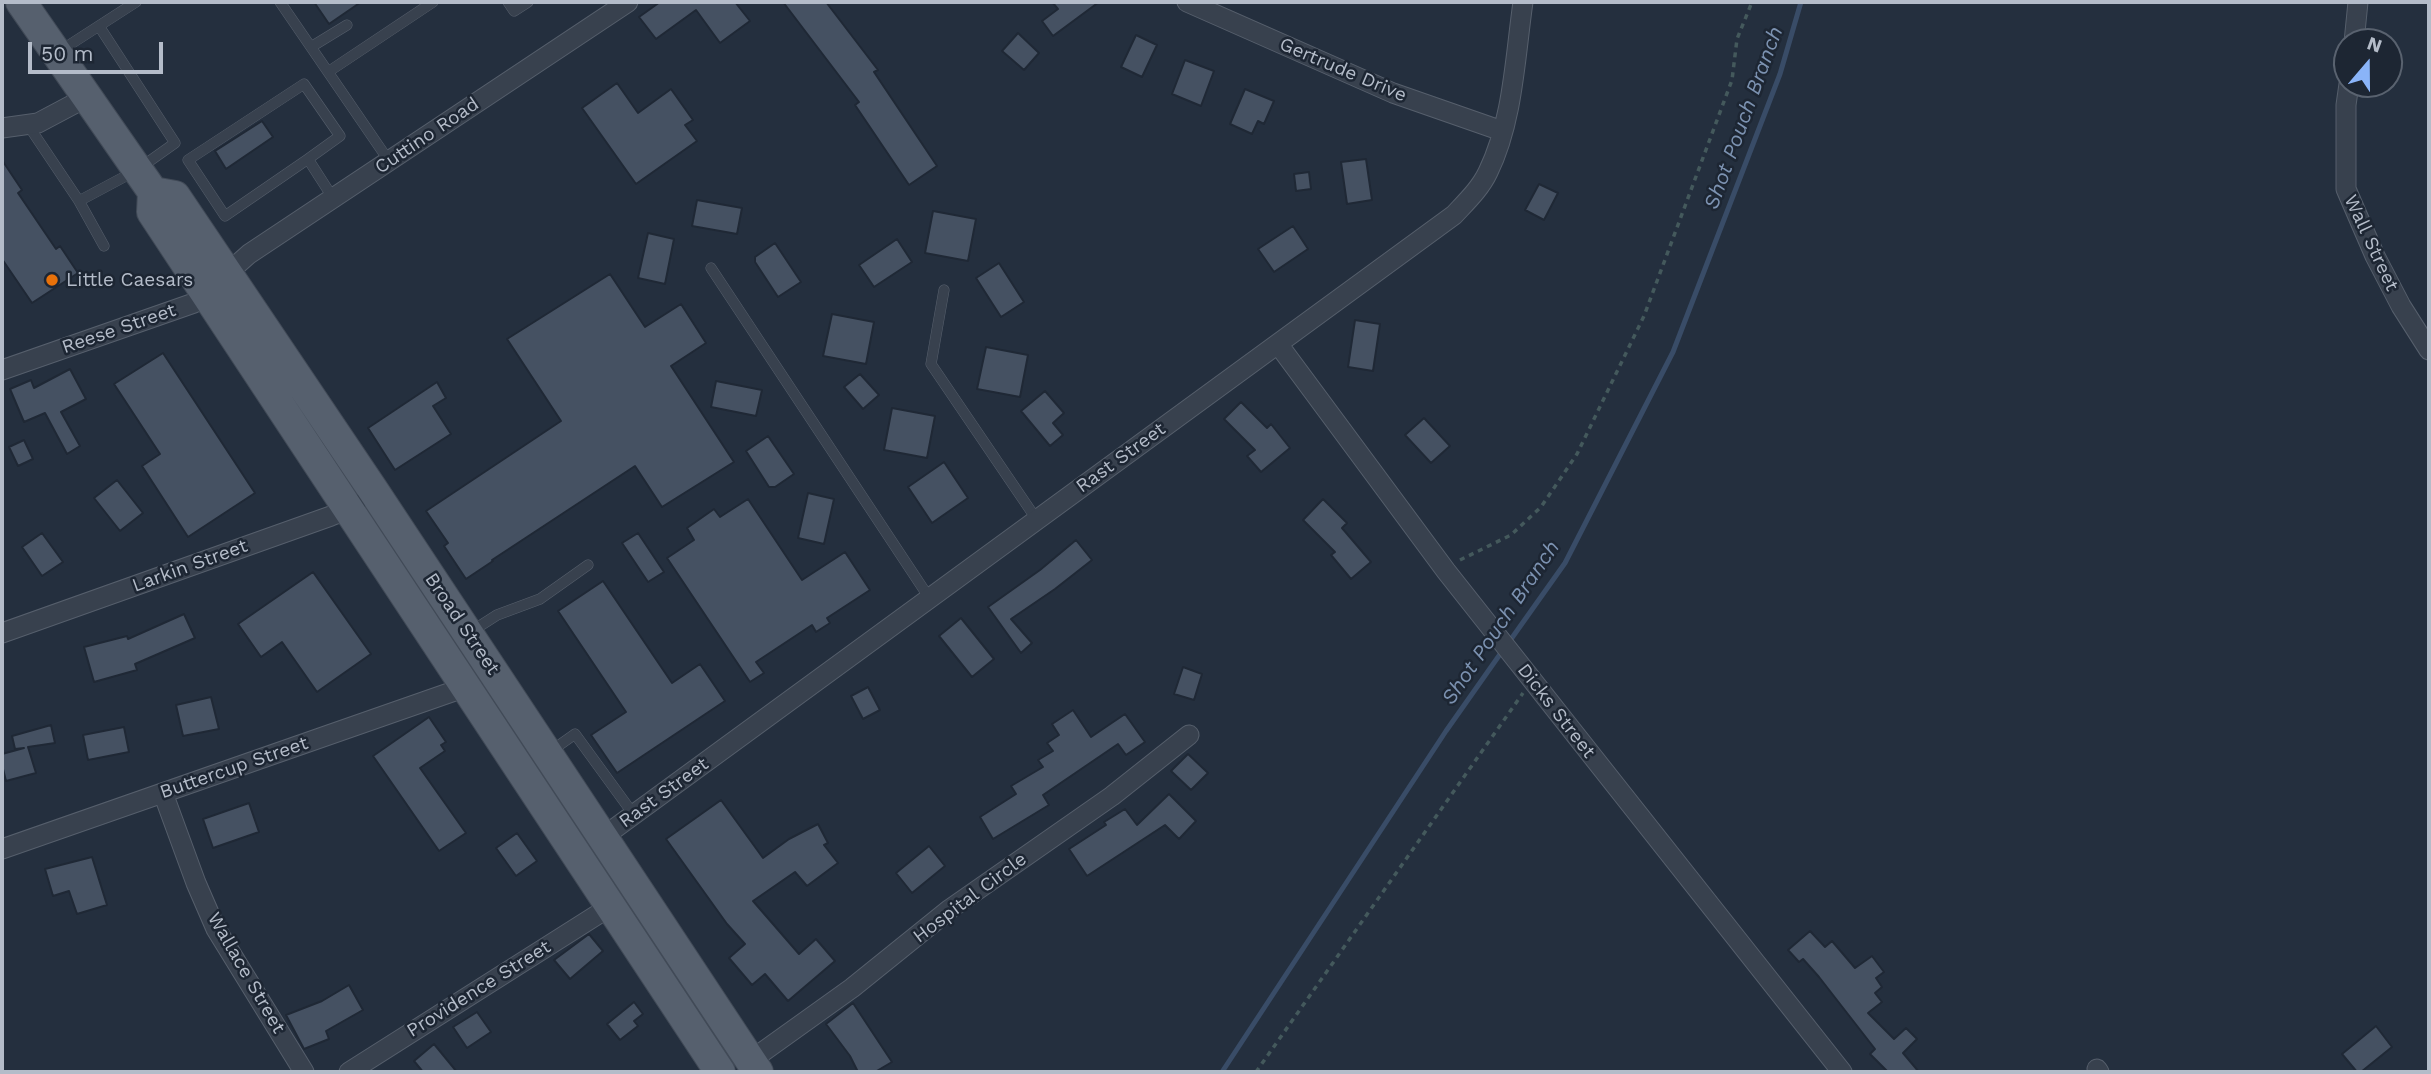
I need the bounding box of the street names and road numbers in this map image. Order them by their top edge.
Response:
street label: Gertrude Drive [1276,33,1410,107]
street label: Cuttino Road [371,93,483,179]
street label: Wall Street [2339,191,2403,295]
street label: Reese Street [59,299,179,359]
street label: Rast Street [1072,418,1170,498]
street label: Larkin Street [129,535,251,597]
street label: Broad Street [420,569,504,679]
street label: Dicks Street [1512,659,1600,763]
street label: Buttercup Street [157,732,311,804]
street label: Rast Street [615,753,713,833]
street label: Hospital Circle [909,848,1031,948]
street label: Wallace Street [202,908,290,1038]
street label: Providence Street [403,936,555,1042]

